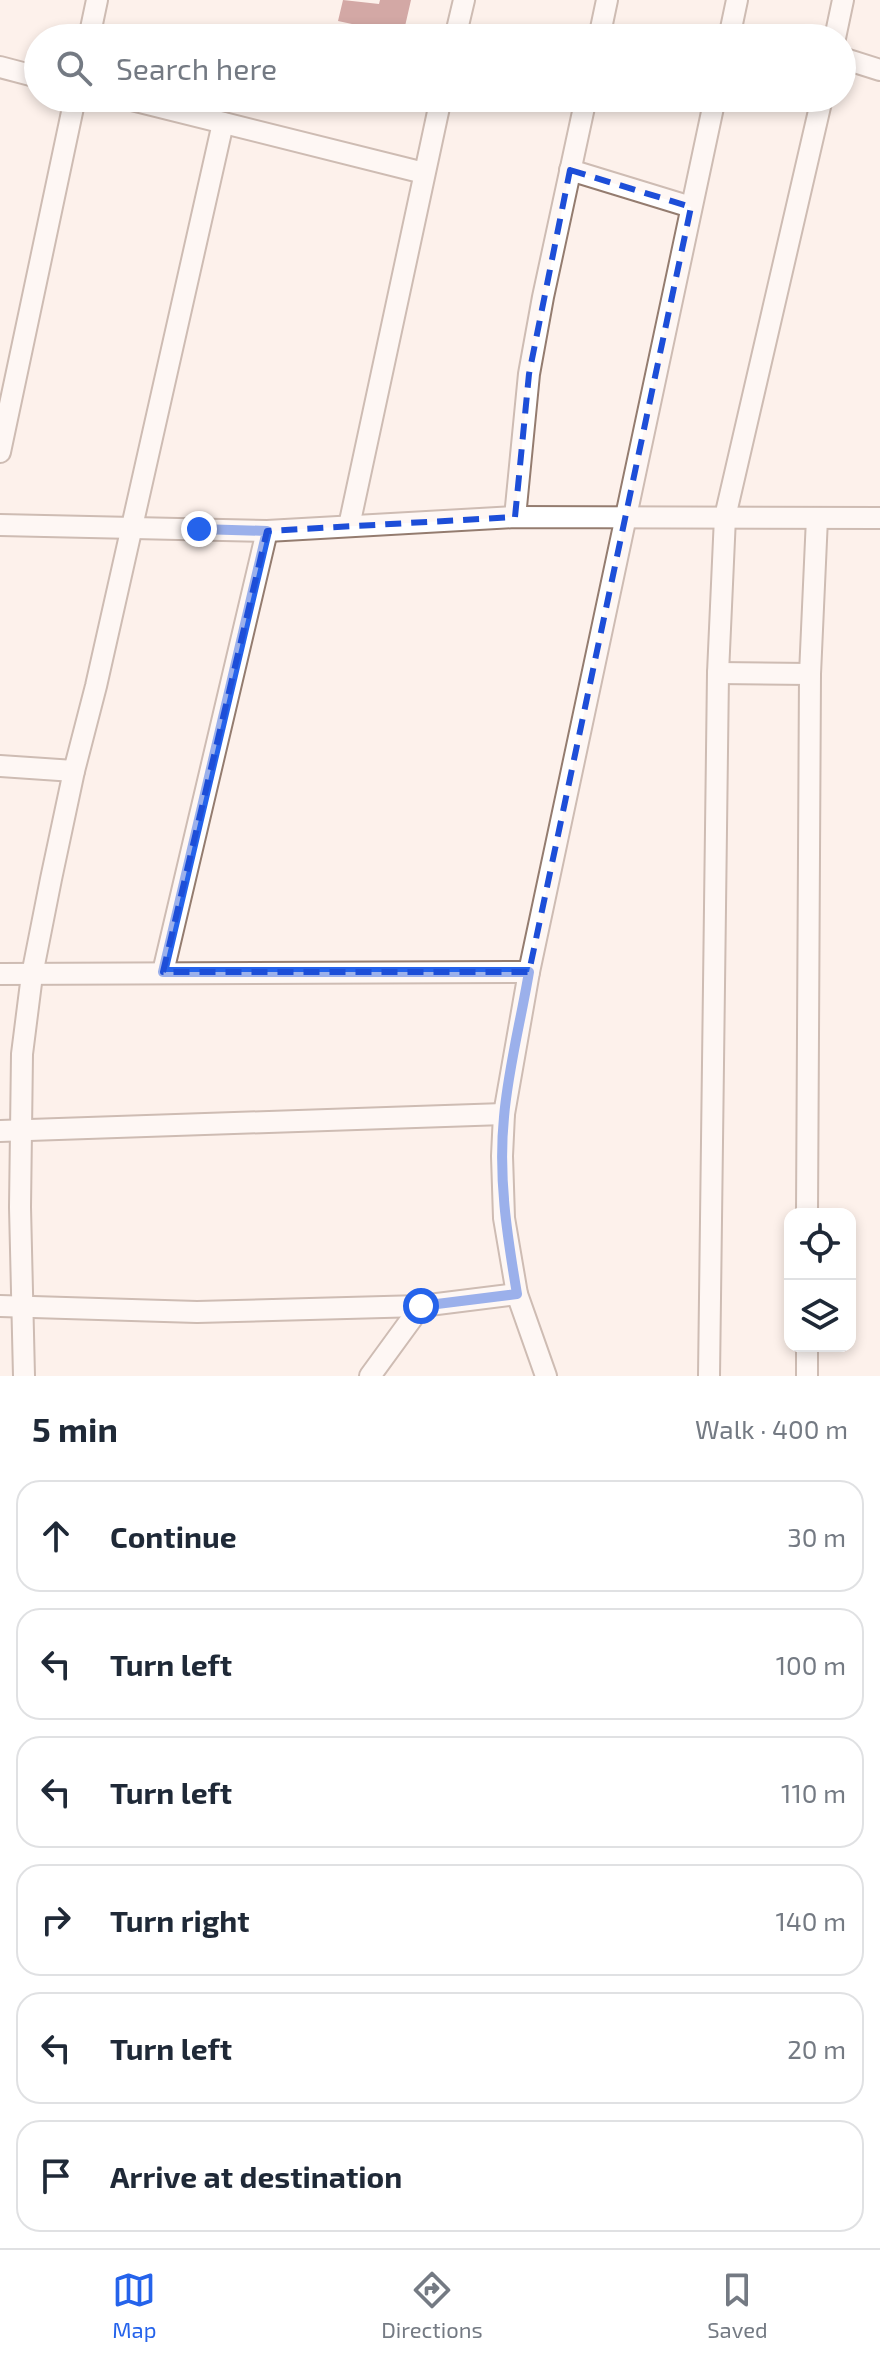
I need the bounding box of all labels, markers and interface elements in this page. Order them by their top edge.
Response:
search box [24,24,856,112]
icon: search [52,46,96,90]
text: Search here [116,50,277,86]
route end [181,511,217,547]
map controls [784,1208,856,1352]
button: locate [784,1208,856,1280]
button: layers [784,1280,856,1352]
route start [403,1288,439,1324]
text: 5 min [32,1408,118,1449]
text: Walk · 400 m [695,1413,848,1444]
icon: ahead [34,1514,78,1558]
text: Continue [110,1518,237,1554]
text: 30 m [787,1521,846,1552]
icon: left [34,1642,78,1686]
text: Turn left [110,1646,232,1682]
text: 100 m [776,1649,846,1680]
icon: left [34,1770,78,1814]
text: Turn left [110,1774,232,1810]
text: 110 m [781,1777,846,1808]
icon: right [34,1898,78,1942]
text: Turn right [110,1902,250,1938]
text: 140 m [775,1905,846,1936]
icon: left [34,2026,78,2070]
text: Turn left [110,2030,232,2066]
text: 20 m [787,2033,846,2064]
icon: arrive [34,2154,78,2198]
text: Arrive at destination [110,2158,402,2194]
tab: Map [112,2268,156,2342]
tab: Directions [381,2268,483,2342]
tab: Saved [707,2268,768,2342]

